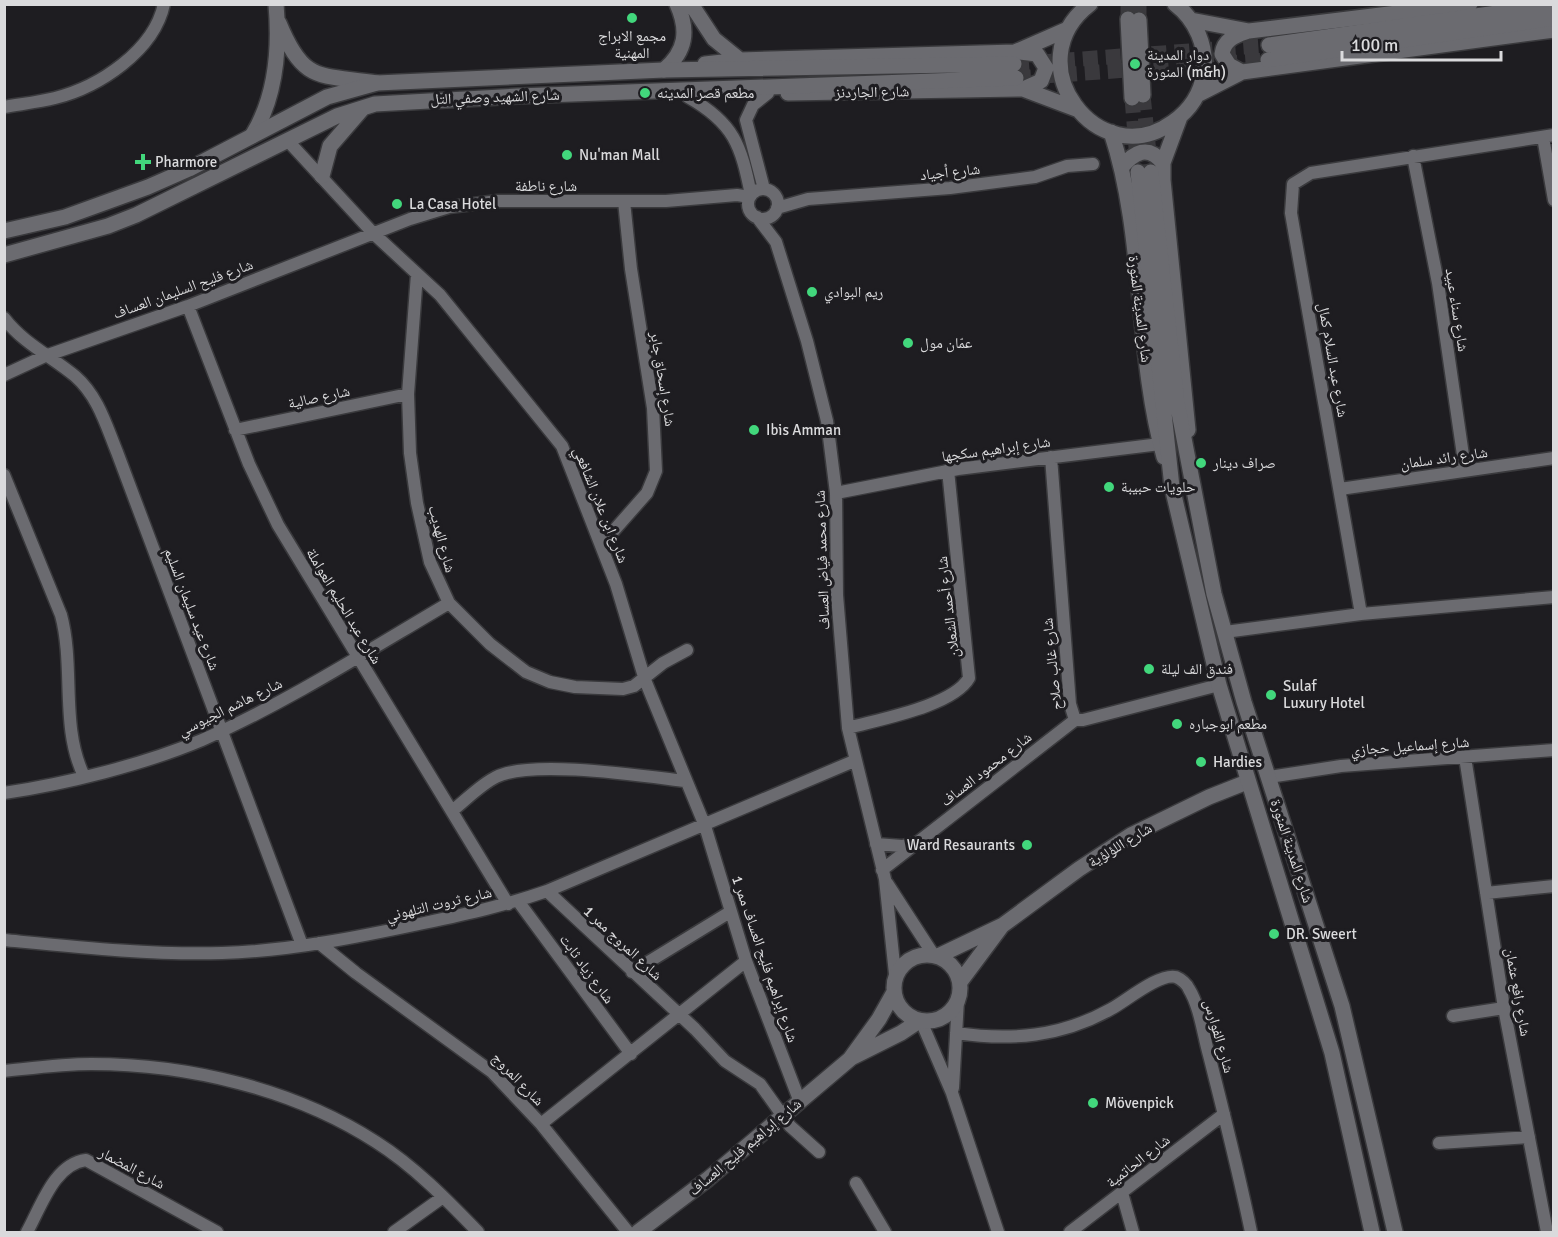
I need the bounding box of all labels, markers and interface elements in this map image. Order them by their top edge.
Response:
marker: مجمع الابراج المهنية [625,11,639,25]
scale bar [1342,24,1501,62]
place label: مجمع الابراج المهنية [598,27,666,62]
text: 100 m [1351,34,1398,56]
place label: دوار المدينة المنورة (m&h) [1147,46,1226,81]
marker: دوار المدينة المنورة (m&h) [1128,57,1142,71]
street label: شارع الجاردنز [834,82,910,103]
place label: مطعم قصر المدينه [657,84,755,103]
street label: شارع الشهيد وصفي التل [430,86,560,111]
marker: مطعم قصر المدينه [638,86,652,100]
place label: Nu'man Mall [579,146,660,164]
marker: Nu'man Mall [560,148,574,162]
place label: Pharmore [155,153,217,171]
marker: Pharmore [136,155,150,169]
street label: شارع أجياد [919,160,981,185]
street label: شارع ناطفة [515,177,577,196]
place label: La Casa Hotel [409,195,496,213]
marker: La Casa Hotel [390,197,404,211]
street label: شارع المدينة المنورة [1124,254,1156,364]
street label: شارع فليح السليمان العساف [110,255,256,324]
street label: شارع سناء عبيد [1441,267,1472,353]
place label: ريم البوادي [824,283,884,304]
marker: ريم البوادي [805,285,819,299]
street label: شارع عبد السلام كمال [1313,301,1352,419]
street label: شارع إسحاق جابر [645,329,679,428]
place label: عمّان مول [920,334,973,353]
marker: عمّان مول [901,336,915,350]
street label: شارع صالية [286,382,352,413]
place label: Ibis Amman [766,421,841,439]
marker: Ibis Amman [747,423,761,437]
street label: شارع إبراهيم سكجها [940,432,1052,467]
street label: شارع رائد سلمان [1399,443,1489,474]
street label: شارع ابن علان الشافعي [567,444,633,567]
place label: صراف دينار [1212,454,1276,472]
marker: صراف دينار [1194,456,1208,470]
place label: حلويات حبيبة [1121,478,1196,496]
marker: حلويات حبيبة [1102,480,1116,494]
street label: شارع محمد فياض العساف [811,490,834,630]
street label: شارع الهديب [423,503,460,575]
street label: شارع عيد سليمان السليم [159,545,224,673]
street label: شارع عبد الحليم العواملة [301,545,386,668]
street label: شارع أحمد الشعلان [933,555,964,659]
street label: شارع غالب صلاح [1038,617,1067,711]
place label: فندق الف ليلة [1161,660,1233,679]
marker: فندق الف ليلة [1142,662,1156,676]
street label: شارع هاشم الجيوسي [175,674,286,743]
place label: Sulaf Luxury Hotel [1283,677,1365,712]
marker: Sulaf Luxury Hotel [1264,688,1278,702]
place label: مطعم ابوجباره [1189,715,1267,734]
marker: مطعم ابوجباره [1170,717,1184,731]
street label: شارع محمود العساف [937,728,1036,811]
street label: شارع إسماعيل حجازي [1350,733,1470,762]
place label: Hardies [1213,753,1263,771]
marker: Hardies [1194,755,1208,769]
street label: شارع المدينة المنورة [1266,797,1317,905]
street label: شارع اللؤلؤية [1085,819,1156,872]
place label: Ward Resaurants [907,836,1015,854]
marker: Ward Resaurants [1020,838,1034,852]
street label: شارع إبراهيم فليح العساف ممر 1 [727,873,802,1045]
street label: شارع ثروت التلهوني [384,883,494,928]
street label: شارع المروج ممر 1 [579,902,666,985]
place label: DR. Sweert [1286,925,1357,943]
marker: DR. Sweert [1267,927,1281,941]
street label: شارع زياد ثابت [555,931,618,1008]
street label: شارع رافع عثمان [1500,946,1535,1038]
street label: شارع الفوارس [1199,997,1238,1075]
street label: شارع المروج [487,1049,548,1110]
place label: Mövenpick [1105,1094,1174,1112]
street label: شارع إبراهيم فليح العساف [685,1095,806,1200]
marker: Mövenpick [1086,1096,1100,1110]
street label: شارع الحاتمية [1103,1130,1174,1192]
street label: شارع المضمار [95,1143,168,1194]

